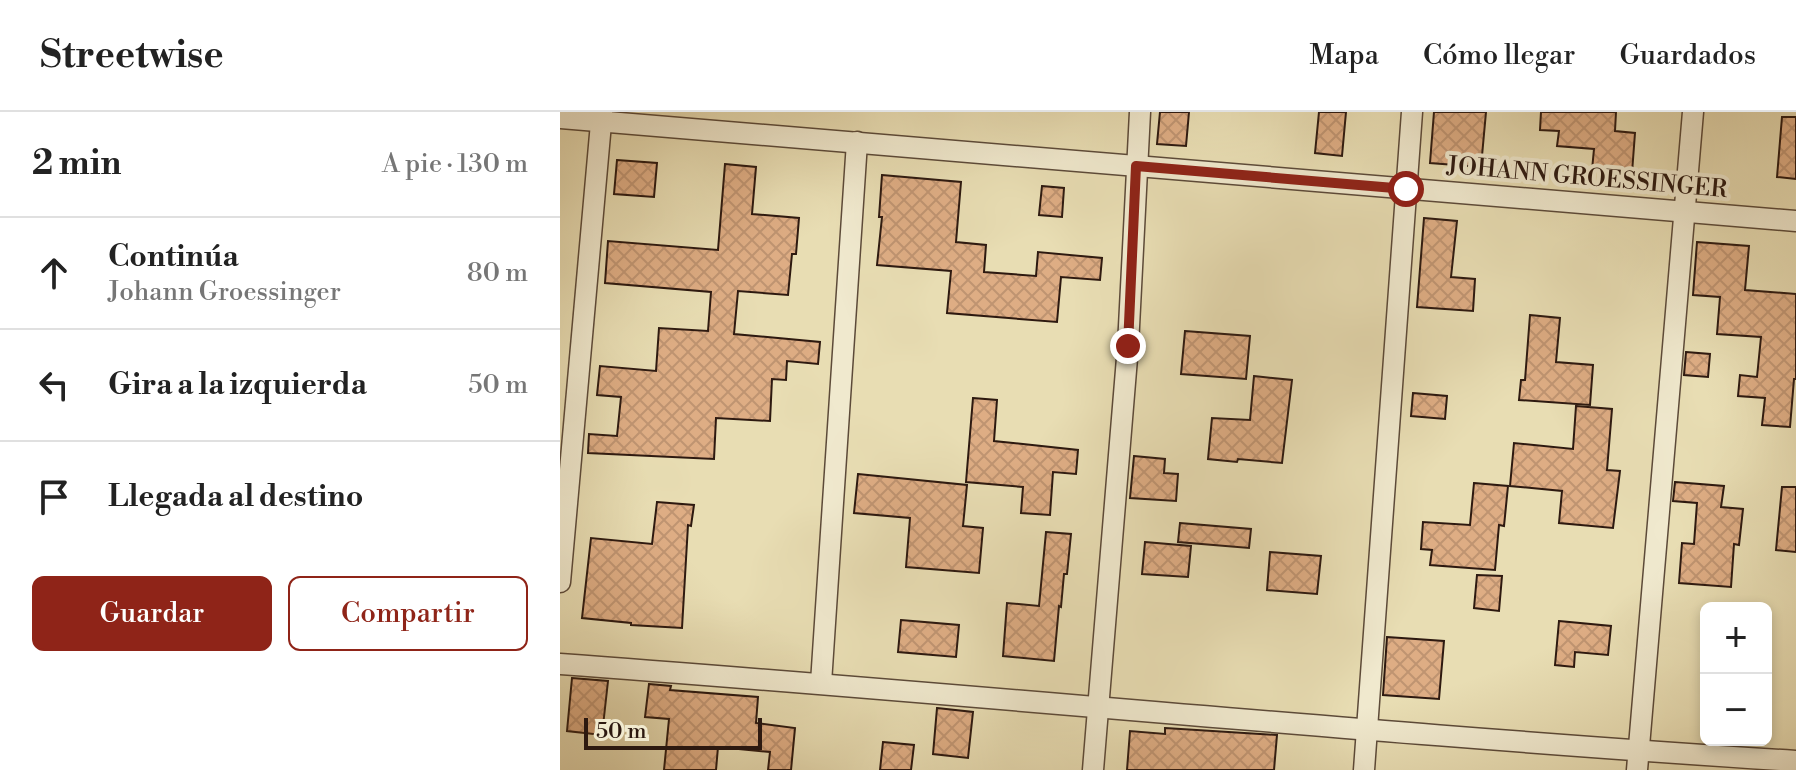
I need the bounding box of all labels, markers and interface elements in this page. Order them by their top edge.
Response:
text: Streetwise [40,32,224,79]
text: Mapa [1310,38,1379,73]
text: Cómo llegar [1423,38,1575,73]
text: Guardados [1619,38,1756,73]
text: 2 min [32,143,121,185]
text: A pie · 130 m [382,148,528,180]
street label: JOHANN GROESSINGER [1445,151,1730,205]
route start [1388,171,1424,207]
text: Continúa [108,238,239,276]
icon: ahead [32,251,76,295]
text: 80 m [467,257,528,289]
text: Johann Groessinger [108,276,341,308]
route end [1110,328,1146,364]
icon: left [32,363,76,407]
text: Gira a la izquierda [108,366,367,404]
text: 50 m [468,369,528,401]
icon: arrive [32,475,76,519]
text: Llegada al destino [108,478,363,516]
button: Guardar [32,576,272,651]
button: Compartir [288,576,528,651]
map controls [1700,602,1772,746]
button: + [1700,602,1772,674]
button: − [1700,674,1772,746]
scale bar [584,714,762,750]
text: 50 m [596,718,647,745]

